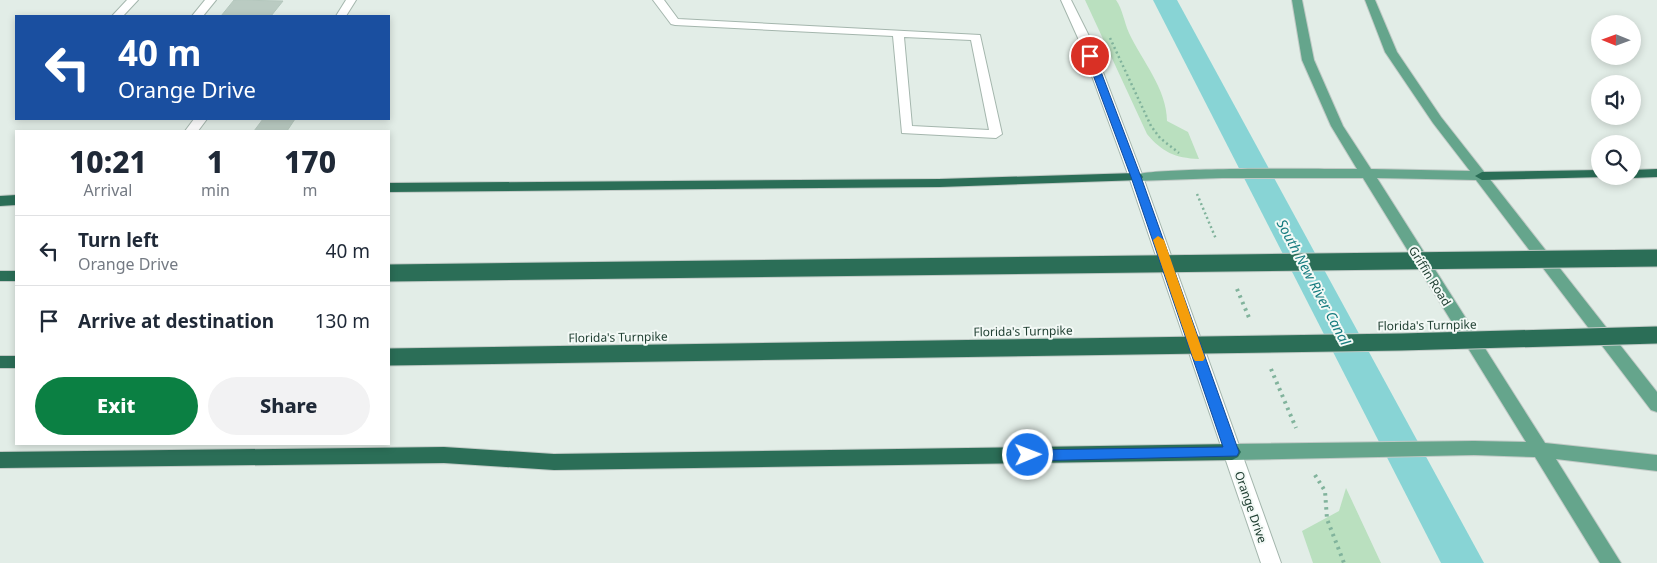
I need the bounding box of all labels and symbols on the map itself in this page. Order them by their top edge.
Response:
north arrow [1591,15,1641,65]
pin [1069,35,1111,77]
water label: South New River Canal [1273,216,1355,349]
street label: Griffin Road [1405,243,1455,309]
street label: Florida's Turnpike [1377,316,1477,334]
street label: Florida's Turnpike [973,322,1073,340]
street label: Florida's Turnpike [568,328,668,346]
position arrow [1001,428,1053,480]
street label: Orange Drive [1231,469,1271,546]

